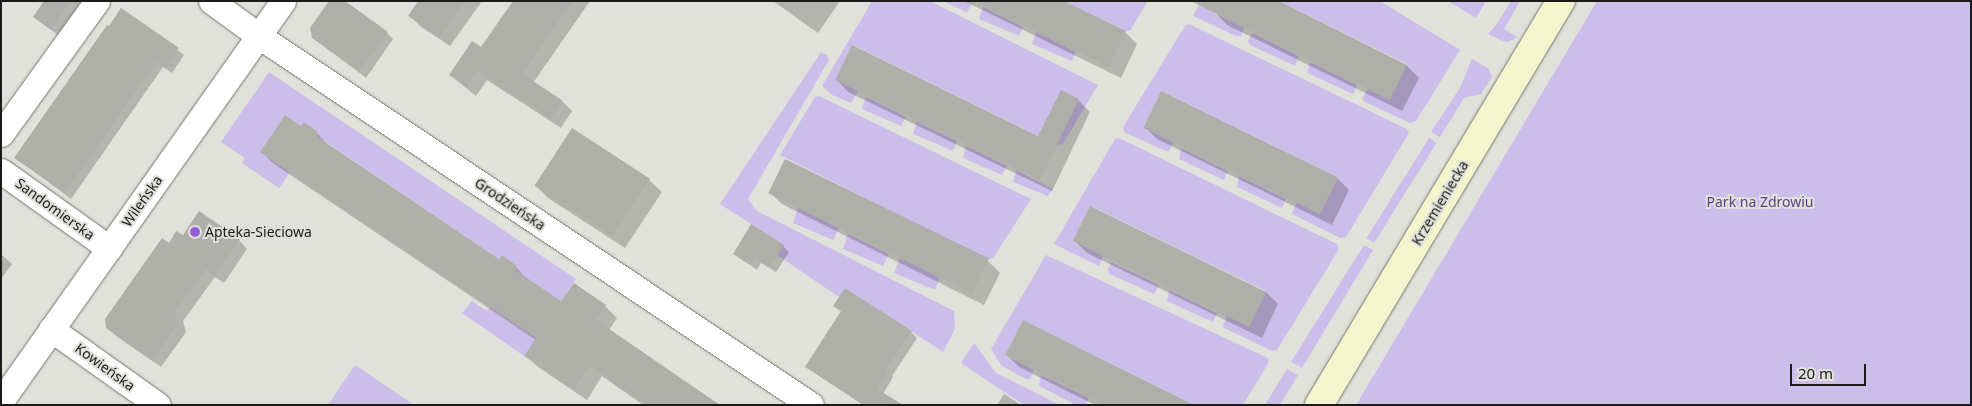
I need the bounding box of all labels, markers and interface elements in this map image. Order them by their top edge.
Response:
street label: Krzemieniecka [1408,158,1472,248]
street label: Wileńska [118,172,166,230]
street label: Grodzieńska [471,174,549,234]
street label: Sandomierska [12,175,98,243]
park label: Park na Zdrowiu [1707,194,1813,210]
place label: Apteka-Sieciowa [205,224,312,240]
marker: Apteka-Sieciowa [189,226,201,238]
street label: Kowieńska [72,340,138,394]
scale bar [1792,354,1868,386]
text: 20 m [1798,363,1833,383]

